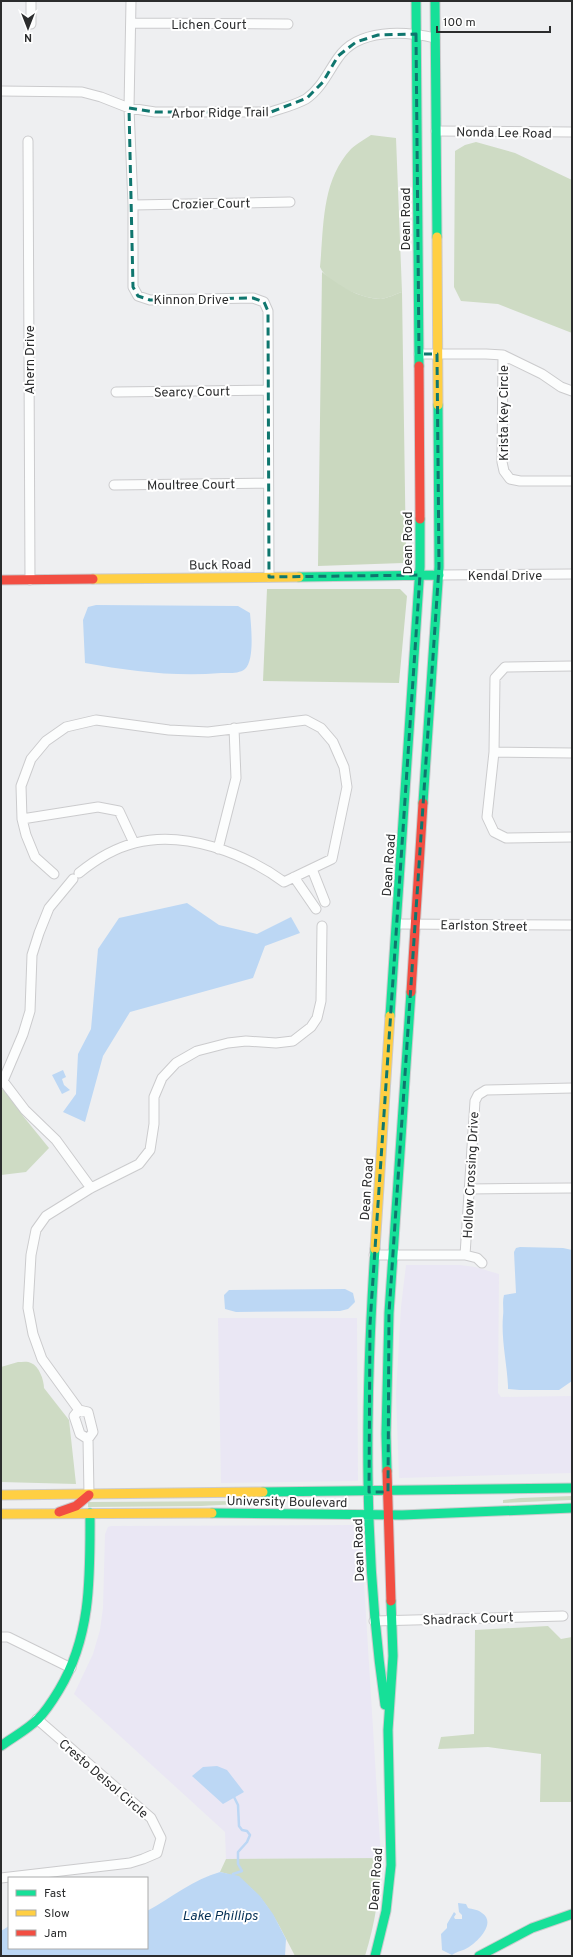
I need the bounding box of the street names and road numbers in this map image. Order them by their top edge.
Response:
street label: Lichen Court [171,18,247,34]
street label: Arbor Ridge Trail [171,105,269,123]
street label: Nonda Lee Road [456,125,552,143]
street label: Dean Road [399,187,415,251]
street label: Crozier Court [172,196,251,214]
street label: Kinnon Drive [153,293,229,309]
street label: Ahern Drive [23,325,39,395]
street label: Krista Key Circle [497,365,513,461]
street label: Searcy Court [154,384,230,402]
street label: Moultree Court [147,477,235,495]
street label: Dean Road [401,511,417,575]
street label: Buck Road [189,557,251,575]
street label: Kendal Drive [468,569,542,585]
street label: Dean Road [380,833,400,897]
street label: Earlston Street [440,918,528,936]
street label: Hollow Crossing Drive [461,1111,483,1239]
street label: Dean Road [358,1157,378,1221]
street label: University Boulevard [226,1494,348,1512]
street label: Dean Road [351,1518,369,1582]
street label: Shadrack Court [422,1610,514,1630]
street label: Cresto Delsol Circle [55,1736,151,1823]
street label: Dean Road [367,1847,387,1911]

